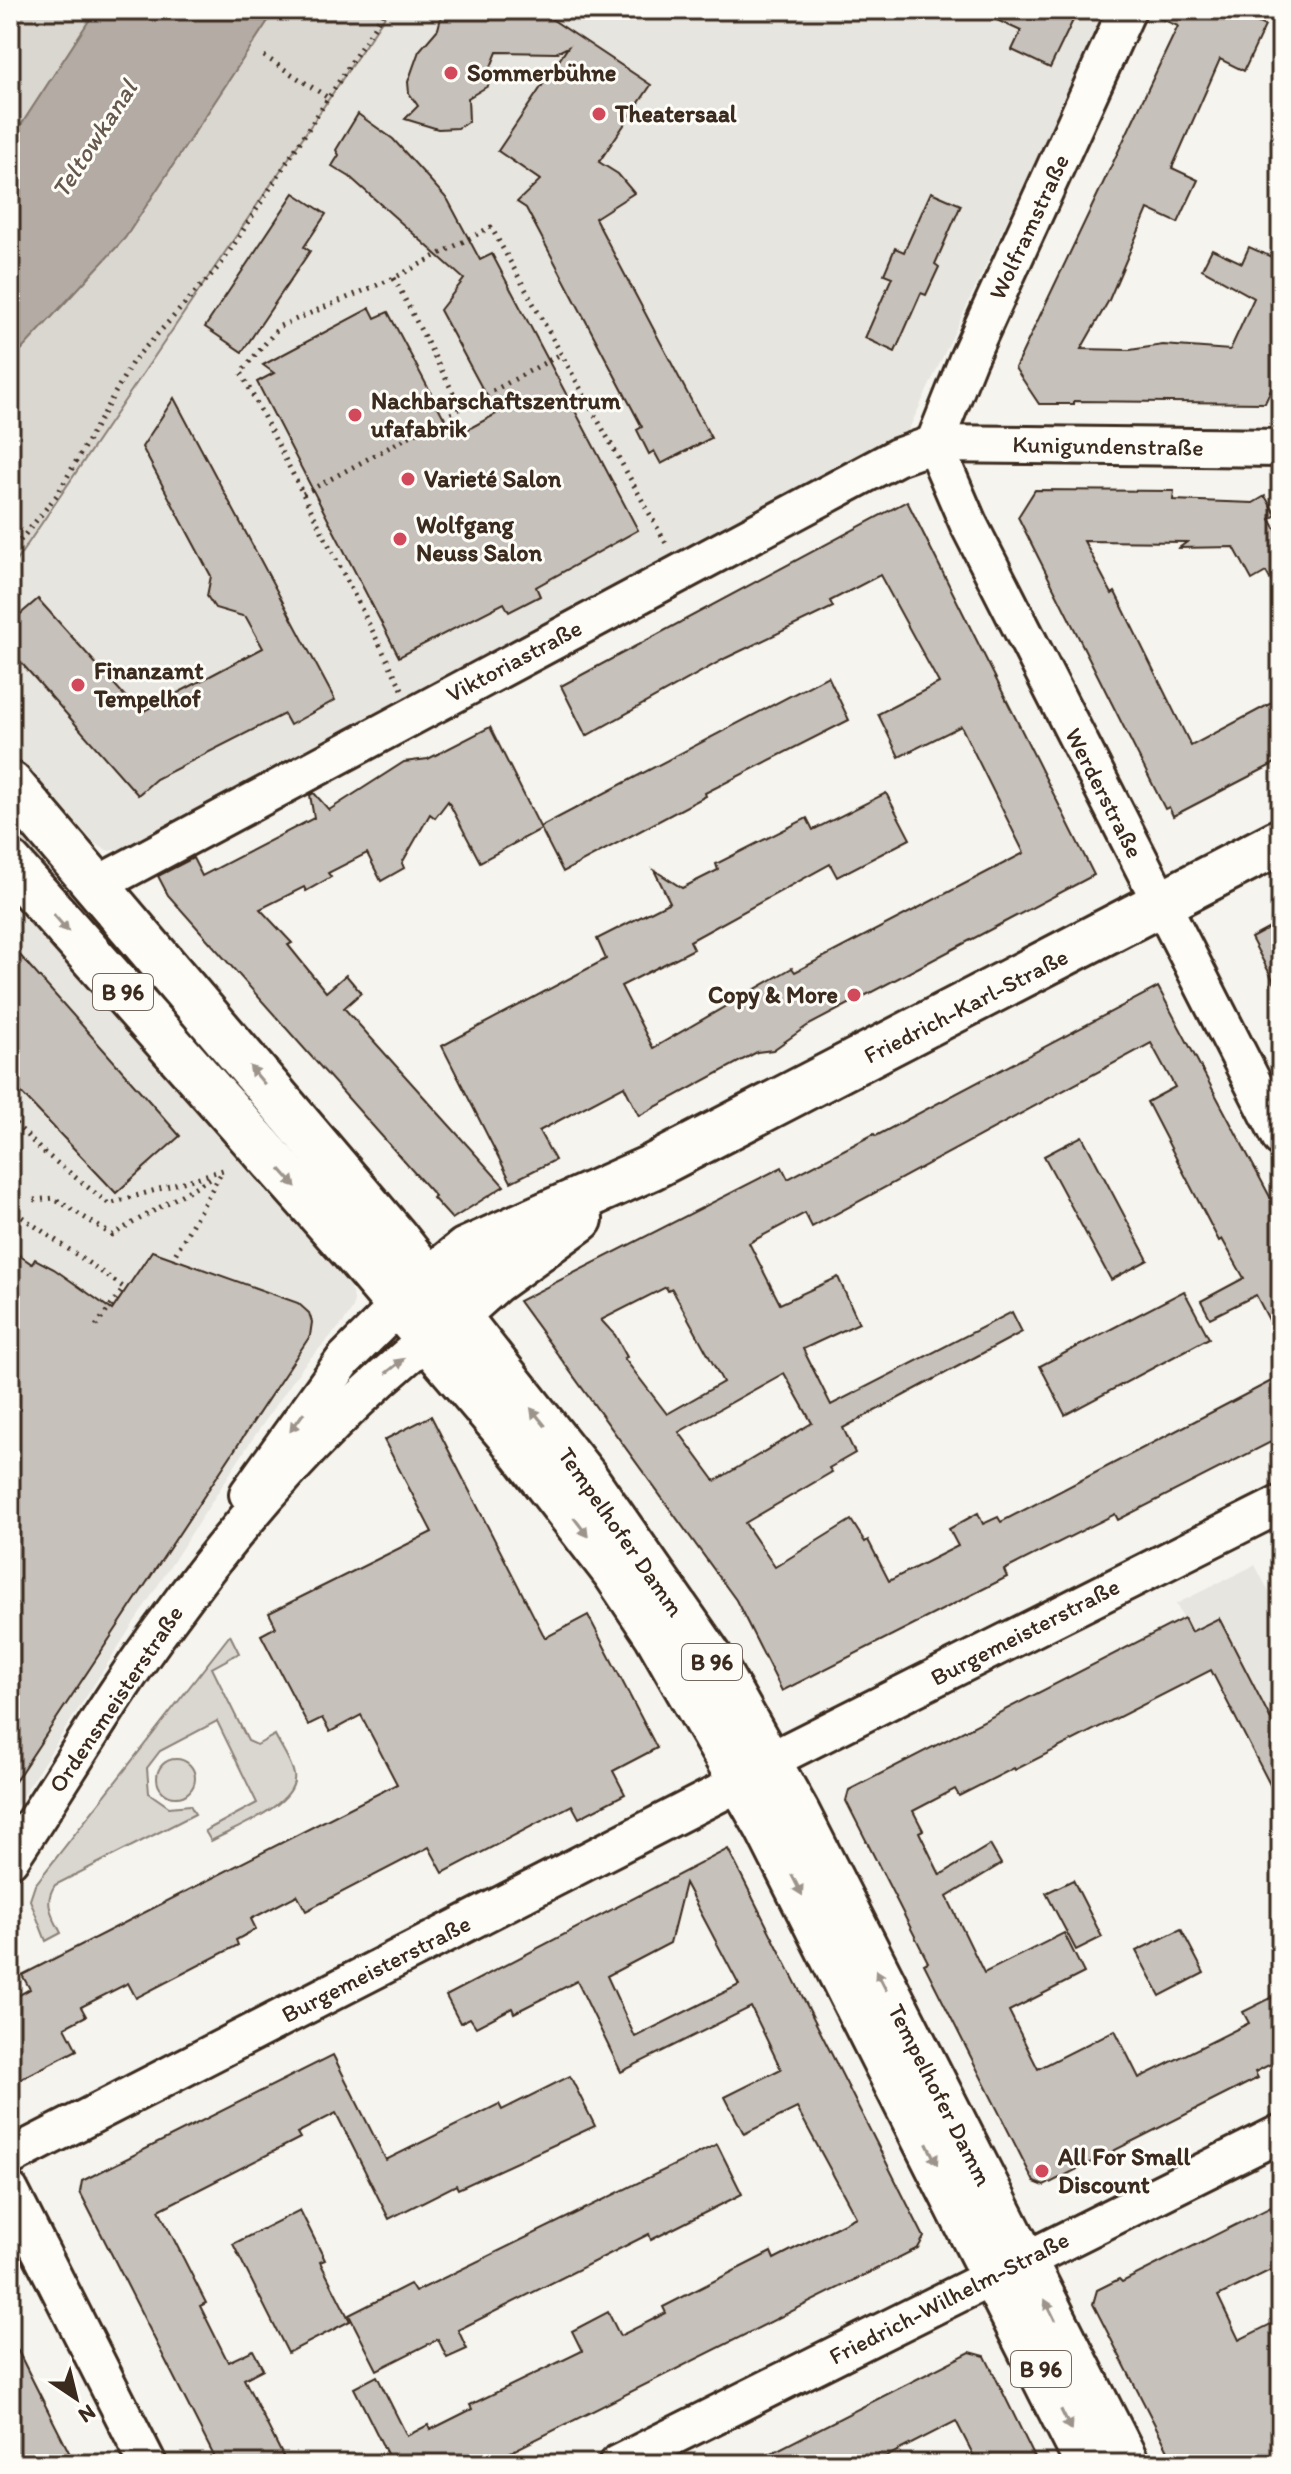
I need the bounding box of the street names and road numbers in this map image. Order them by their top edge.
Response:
street label: Wolframstraße [982,149,1075,304]
street label: Kunigundenstraße [1012,429,1204,462]
street label: Viktoriastraße [441,613,586,708]
street label: Werderstraße [1059,723,1150,863]
street label: Friedrich-Karl-Straße [859,942,1073,1070]
road number: B 96 [93,974,153,1010]
street label: Tempelhofer Damm [552,1441,691,1622]
street label: Burgemeisterstraße [925,1571,1124,1692]
street label: Ordensmeisterstraße [42,1600,189,1798]
road number: B 96 [682,1644,742,1680]
street label: Burgemeisterstraße [276,1908,475,2029]
street label: Tempelhofer Damm [882,1999,999,2191]
street label: Friedrich-Wilhelm-Straße [824,2224,1074,2371]
road number: B 96 [1011,2351,1071,2387]

